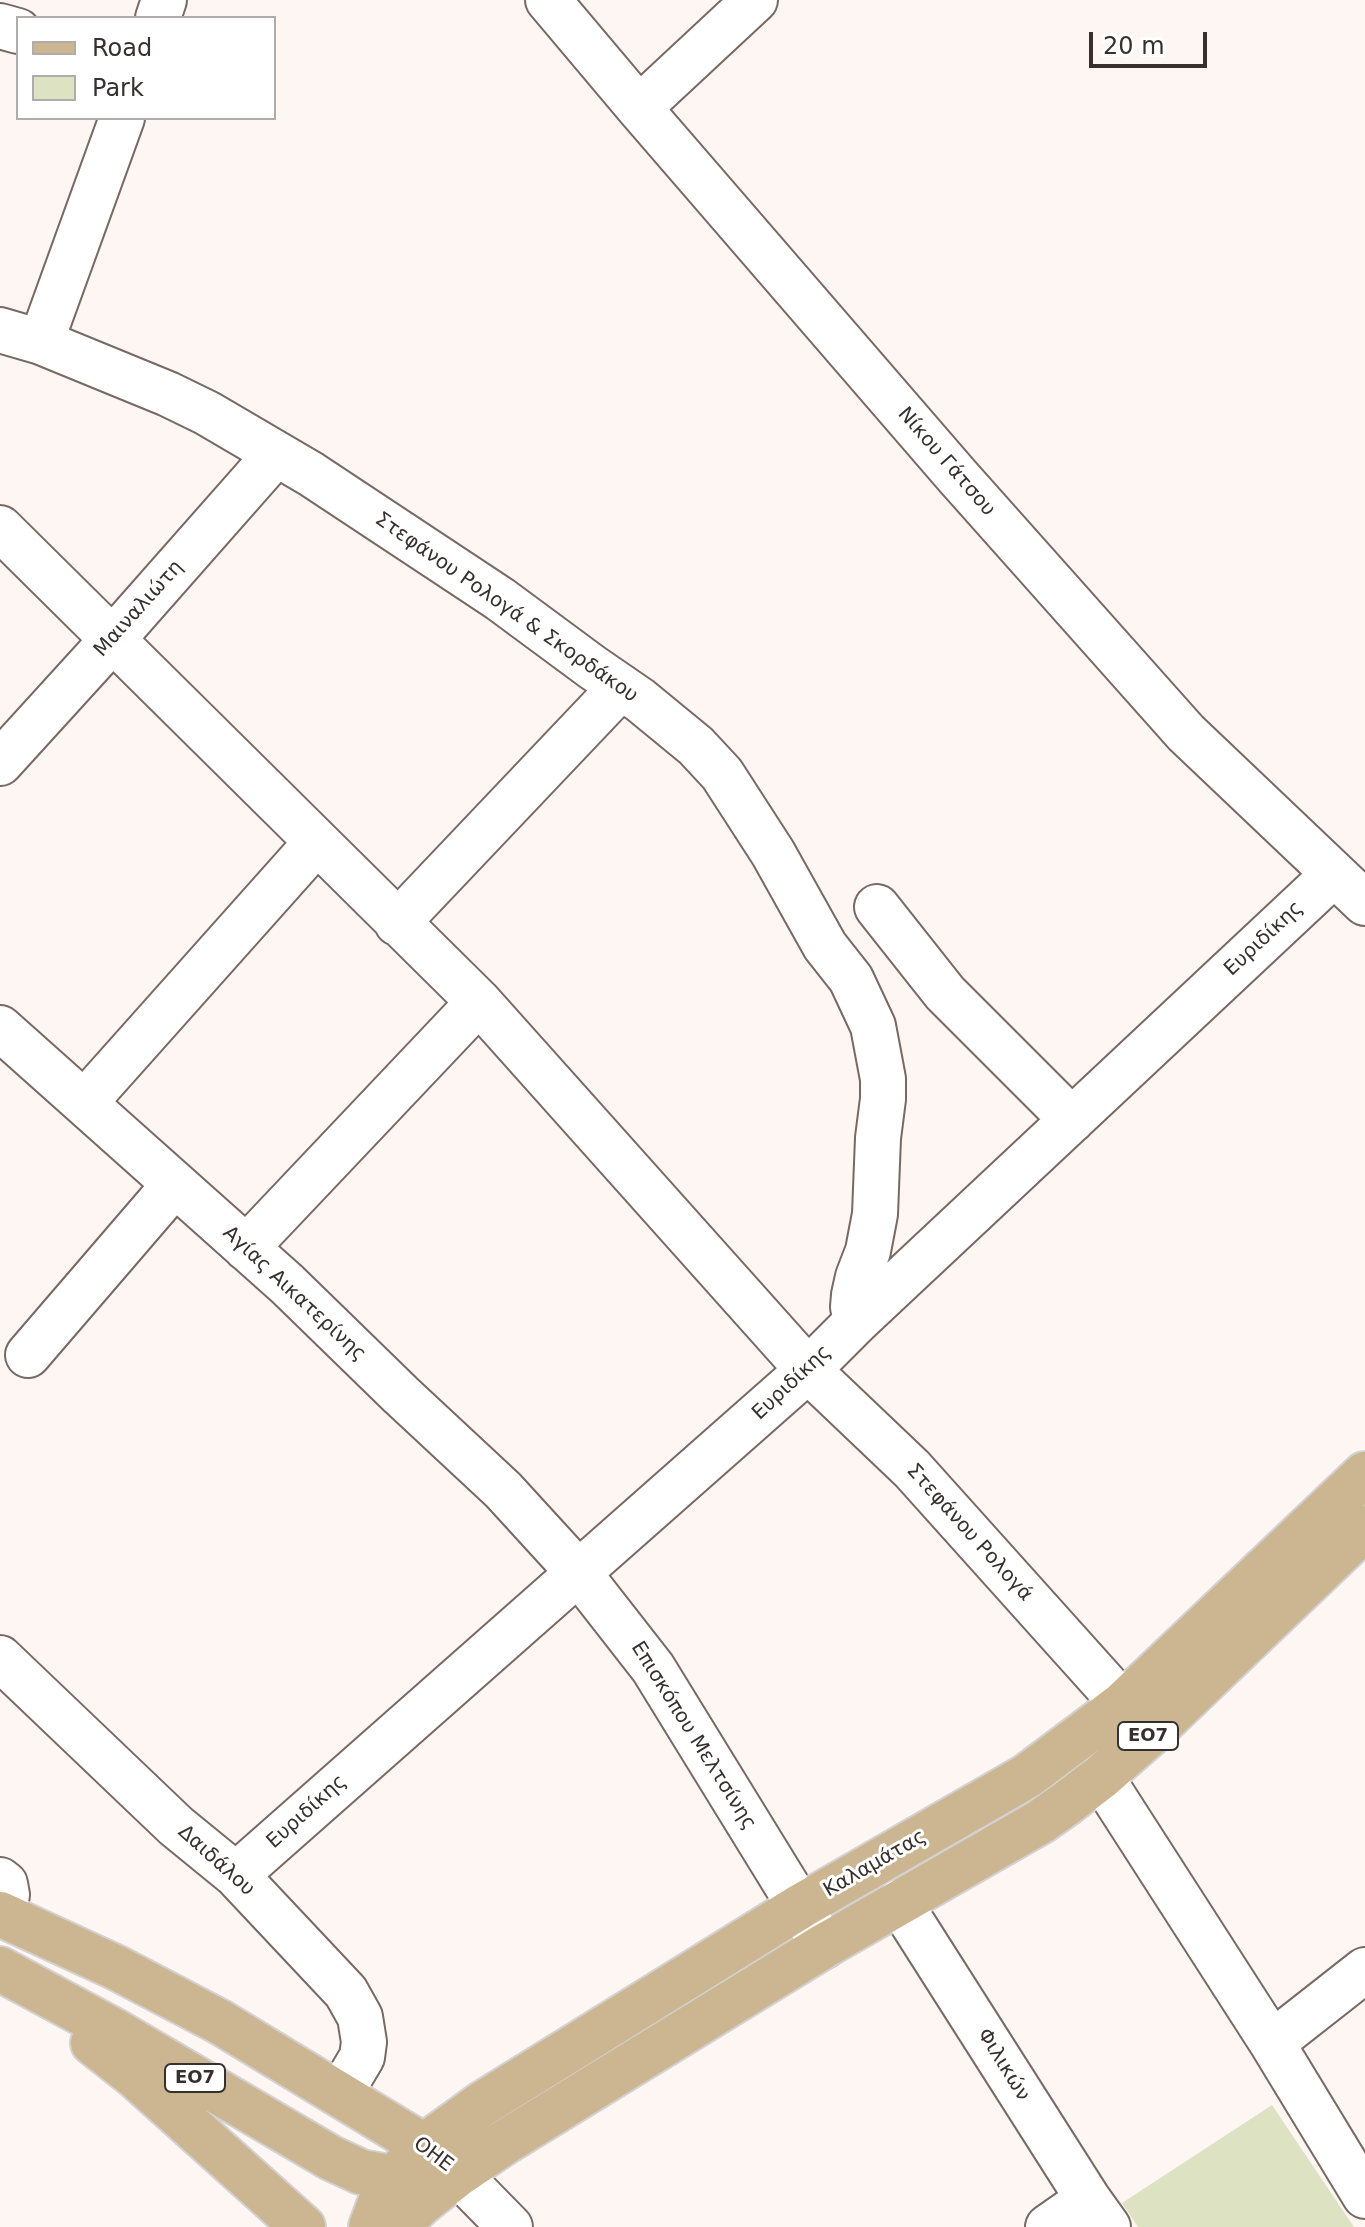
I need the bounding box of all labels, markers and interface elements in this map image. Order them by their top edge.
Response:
legend [16,16,276,120]
scale bar [1093,16,1211,66]
text: 20 m [1103,32,1165,60]
text: Road [92,34,152,62]
text: Park [92,74,144,102]
street label: Νίκου Γάτσου [892,403,1000,521]
street label: Στεφάνου Ρολογά & Σκορδάκου [370,508,642,708]
street label: Μαιναλιώτη [89,556,189,662]
street label: Ευριδίκης [1220,897,1308,981]
street label: Αγίας Αικατερίνης [217,1221,371,1367]
street label: Ευριδίκης [748,1341,836,1425]
street label: Στεφάνου Ρολογά [901,1459,1037,1607]
street label: Επισκόπου Μελτσίνης [625,1637,761,1835]
road number: ΕΟ7 [1118,1722,1178,1750]
street label: Ευριδίκης [262,1770,352,1854]
street label: Δαιδάλου [173,1820,259,1902]
street label: Καλαμάτας [820,1825,930,1903]
street label: Φιλικών [971,2024,1035,2106]
road number: ΕΟ7 [165,2064,225,2092]
street label: ΟΗΕ [408,2132,458,2178]

